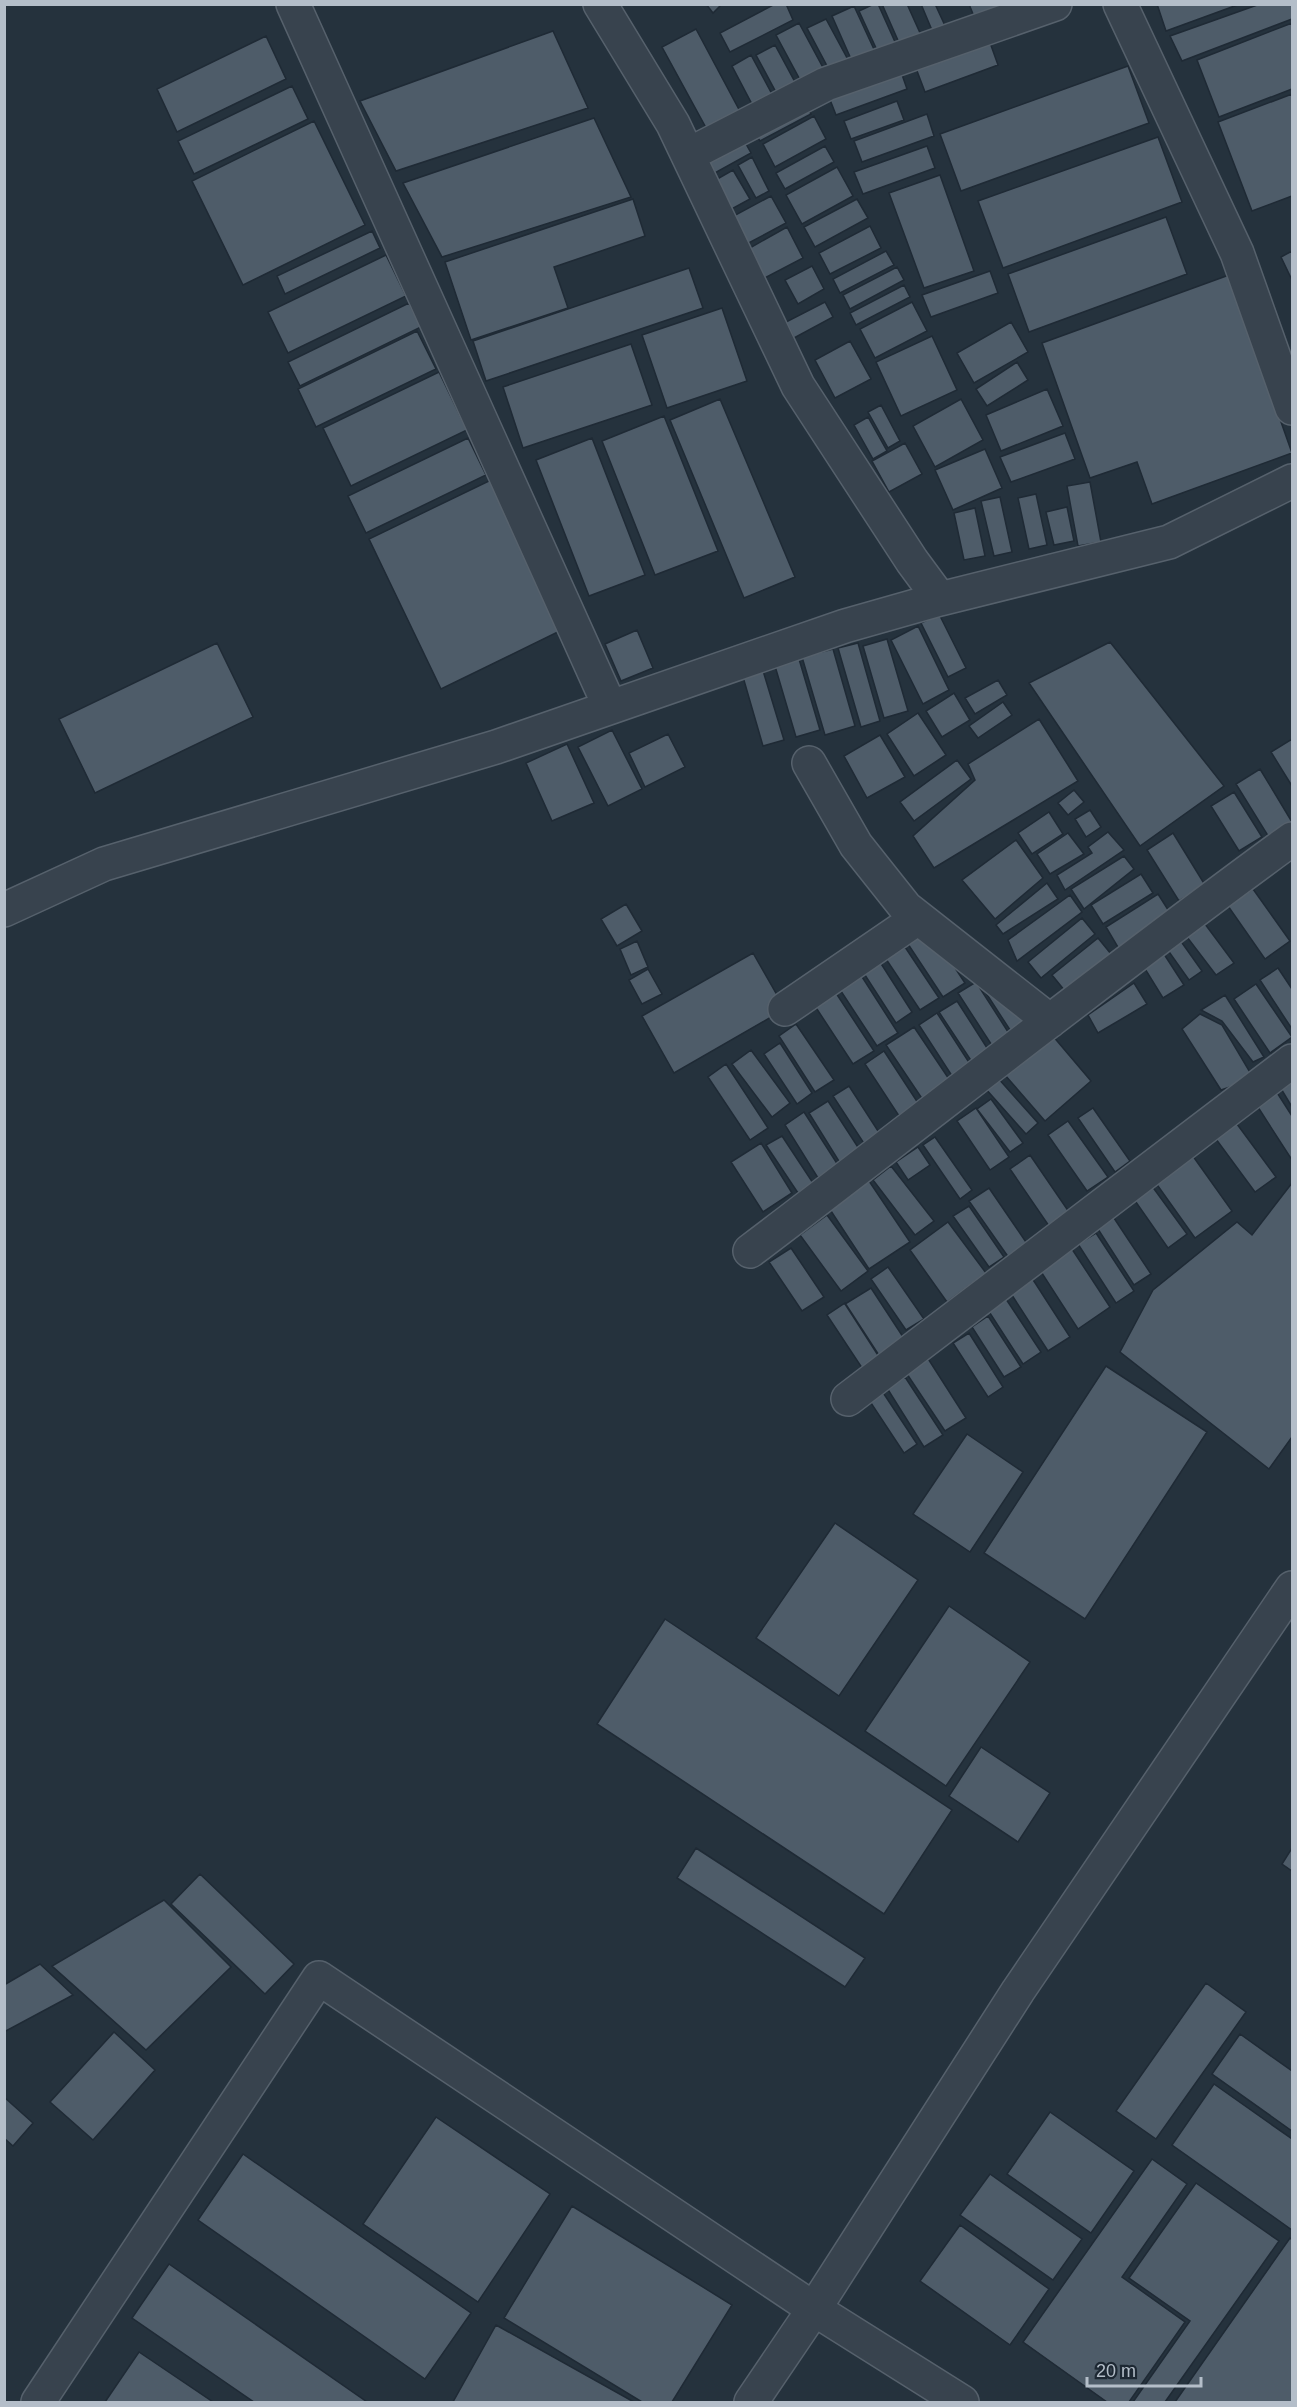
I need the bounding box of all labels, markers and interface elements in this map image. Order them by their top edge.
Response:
scale bar [1087,2350,1201,2388]
text: 20 m [1096,2361,1136,2381]

